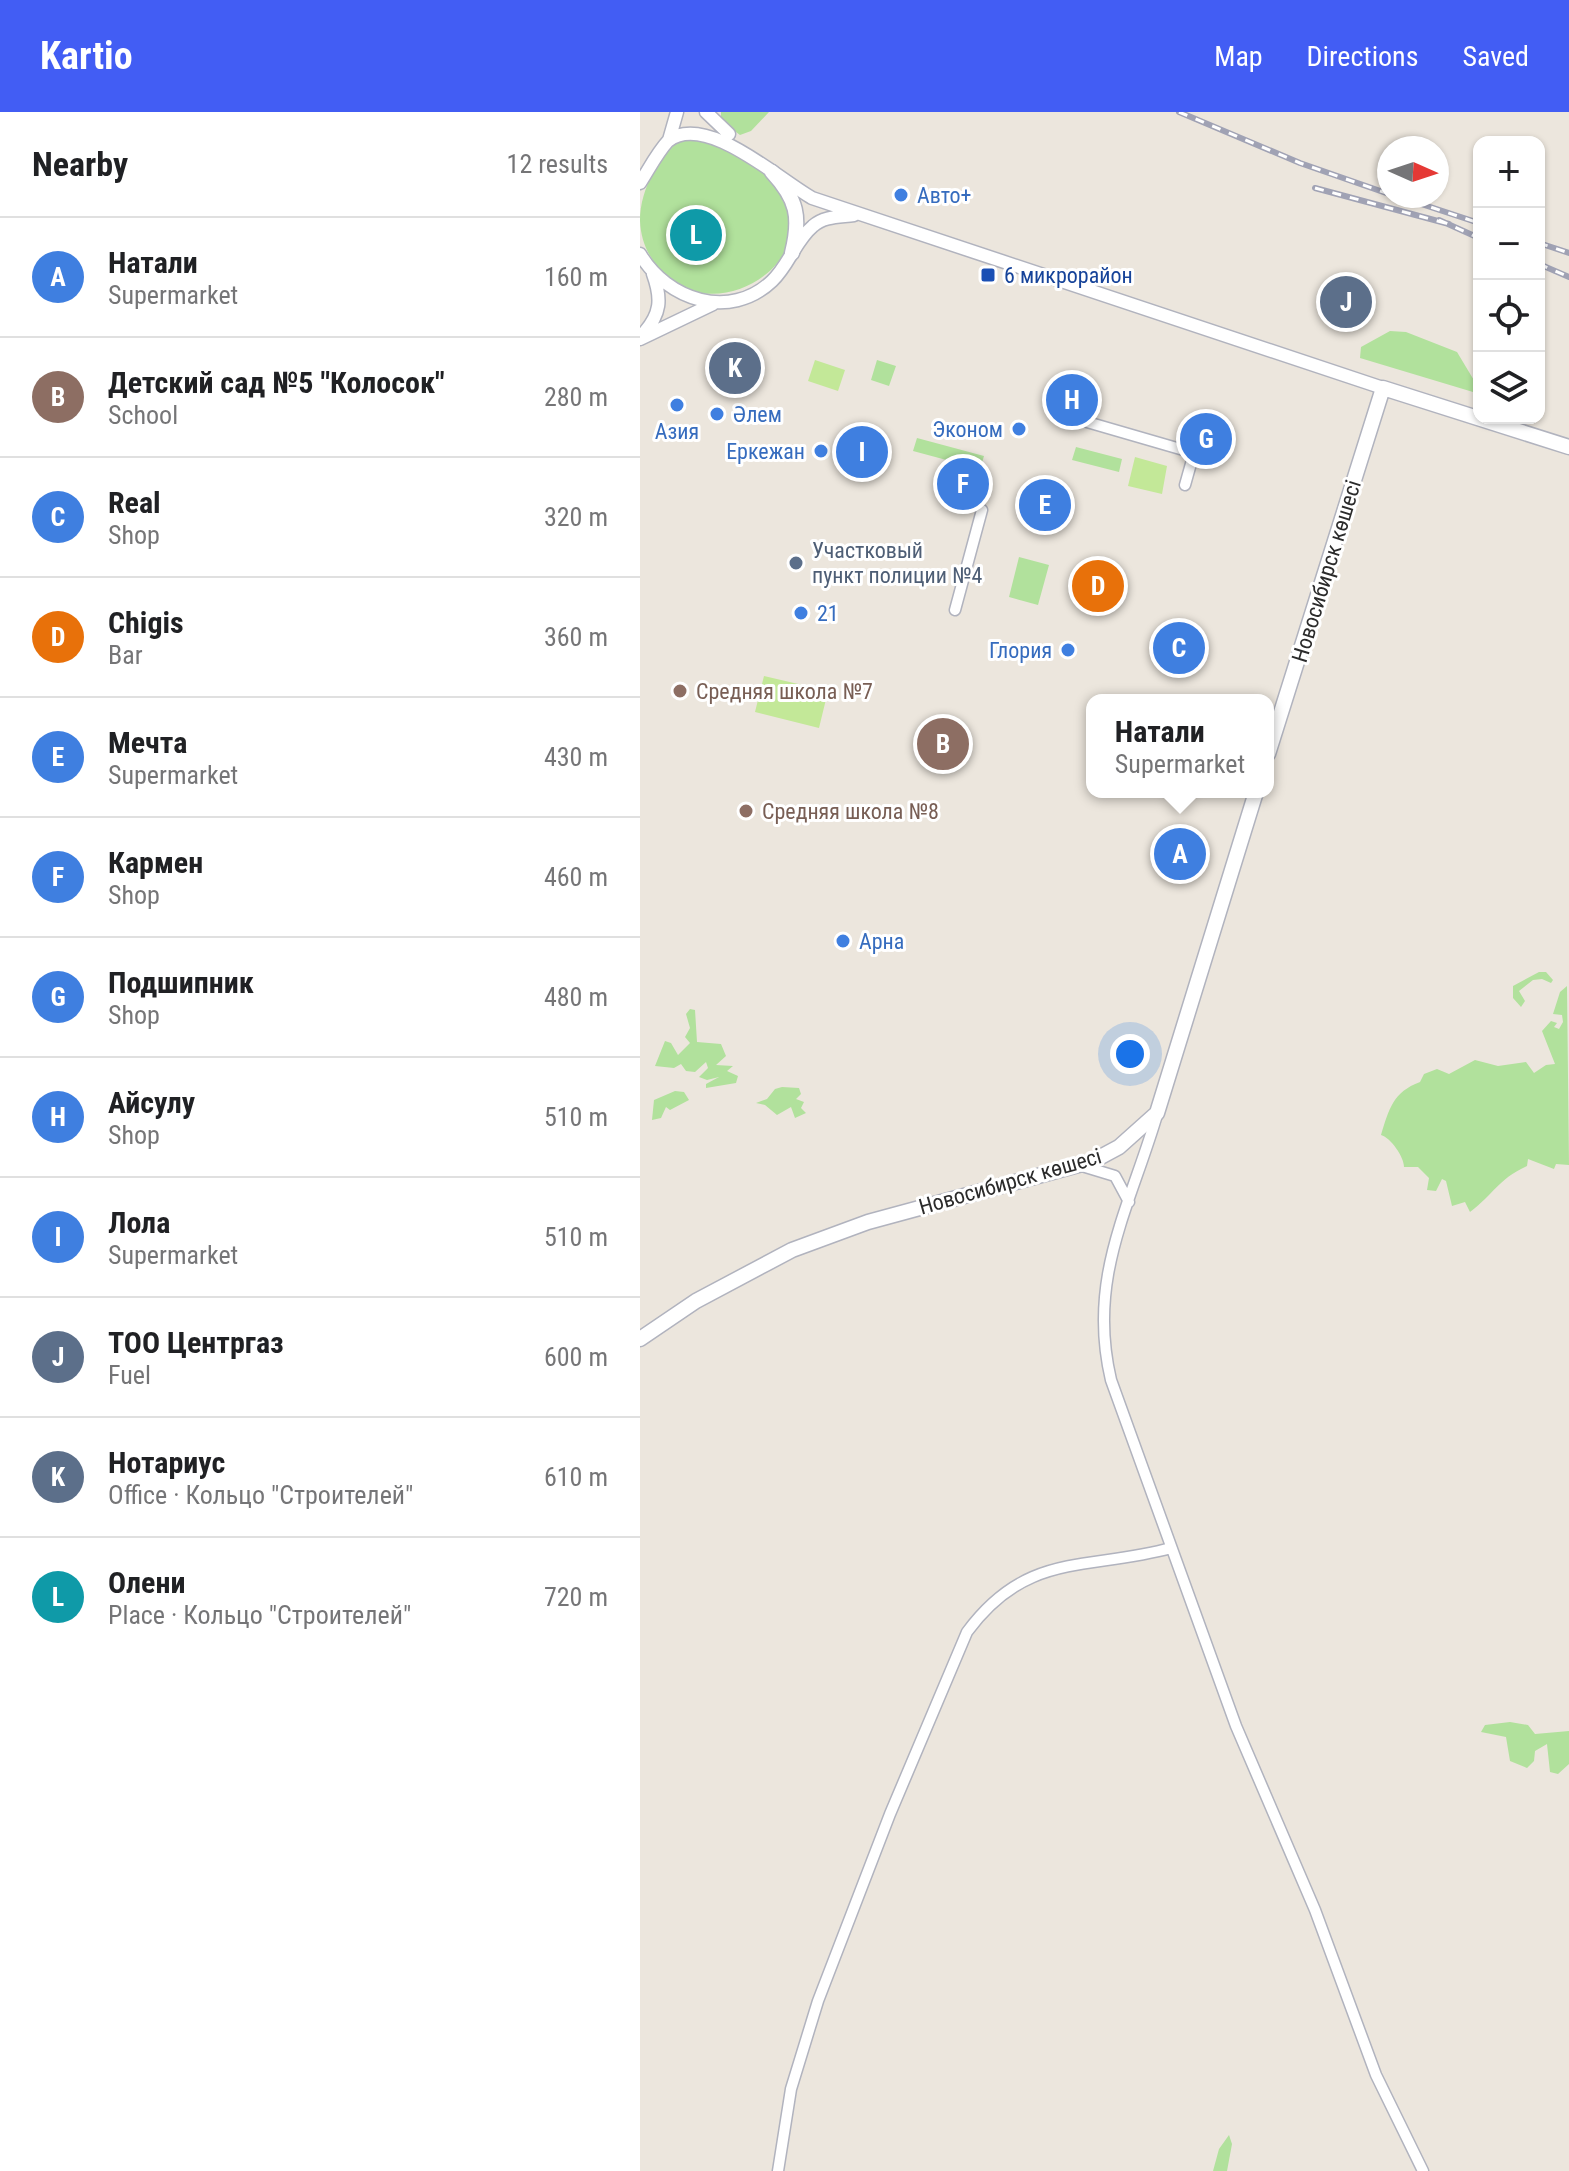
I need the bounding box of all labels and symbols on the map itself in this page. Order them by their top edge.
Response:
north arrow [1377,136,1449,208]
place label: Авто+ [917,183,972,208]
marker: Авто+ [892,186,910,204]
pin: L [670,205,722,265]
place label: 6 микрорайон [1004,263,1133,288]
marker: 6 микрорайон [979,266,997,284]
pin: J [1320,272,1372,332]
pin: K [709,338,761,398]
pin: H [1046,370,1098,430]
marker: Азия [668,396,686,414]
place label: Әлем [733,402,782,427]
marker: Әлем [708,405,726,423]
pin: G [1180,409,1232,469]
place label: Эконом [932,417,1003,442]
place label: Азия [655,419,699,444]
marker: Эконом [1010,420,1028,438]
pin: I [836,422,888,482]
place label: Еркежан [726,439,805,464]
marker: Еркежан [812,442,830,460]
pin: F [937,454,989,514]
pin: E [1019,475,1071,535]
street label: Новосибирск көшесі [1287,477,1366,665]
place label: Участковый пункт полиции №4 [812,538,983,588]
marker: Участковый пункт полиции №4 [787,554,805,572]
pin: D [1072,556,1124,616]
place label: 21 [817,601,839,626]
marker: 21 [792,604,810,622]
pin: C [1153,618,1205,678]
place label: Глория [989,638,1052,663]
marker: Глория [1059,641,1077,659]
place label: Средняя школа №7 [696,679,873,704]
marker: Средняя школа №7 [671,682,689,700]
pin: B [917,714,969,774]
place label: Средняя школа №8 [762,799,939,824]
marker: Средняя школа №8 [737,802,755,820]
pin: A [1154,824,1206,884]
place label: Арна [859,929,904,954]
marker: Арна [834,932,852,950]
your location [1110,1034,1150,1074]
street label: Новосибирск көшесі [916,1143,1104,1220]

